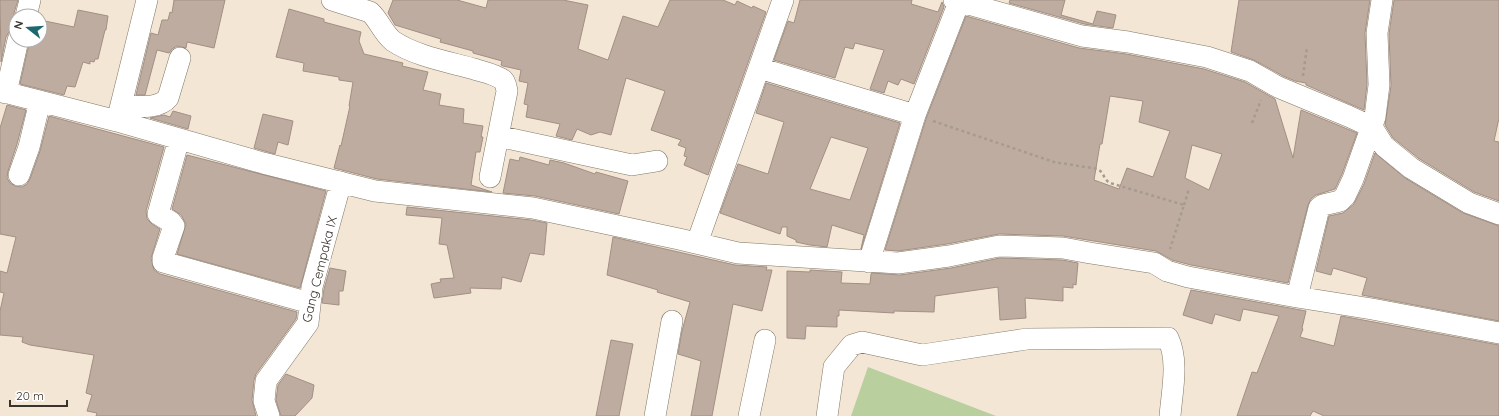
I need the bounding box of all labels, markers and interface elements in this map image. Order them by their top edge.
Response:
north arrow [8,8,48,48]
text: N [11,19,26,31]
street label: Gang Cempaka IX [298,214,340,324]
scale bar [10,382,67,408]
text: 20 m [16,388,44,403]

